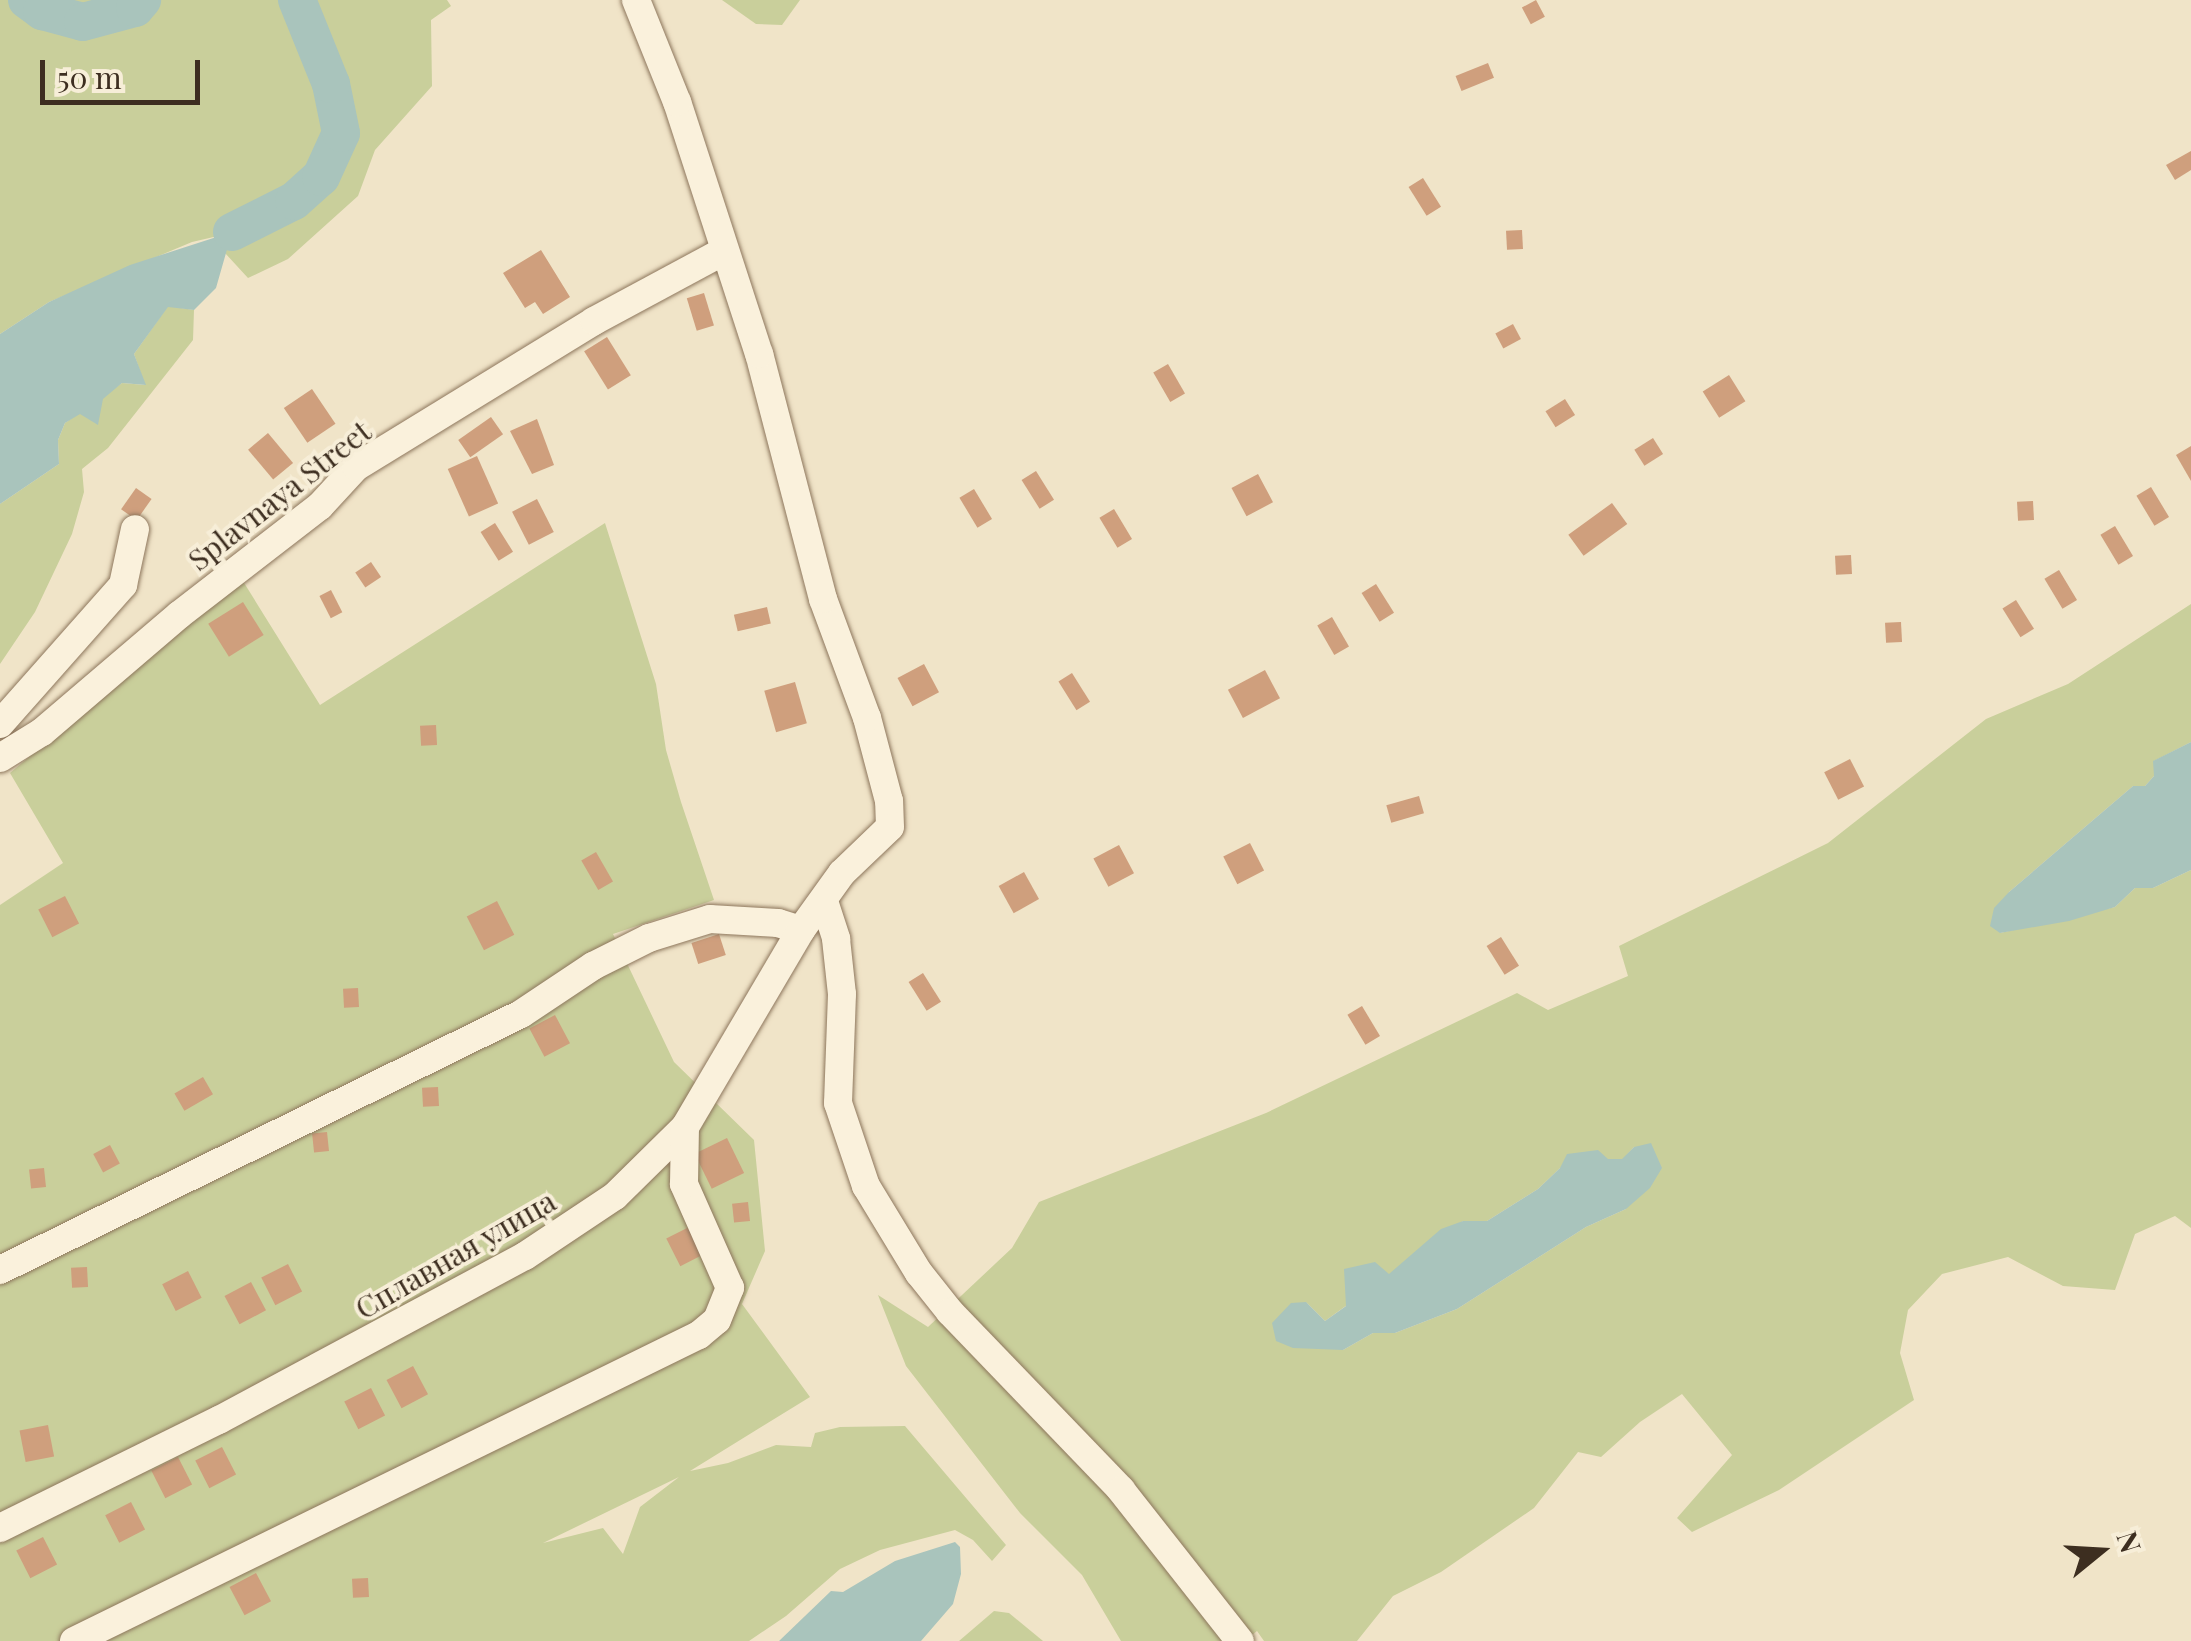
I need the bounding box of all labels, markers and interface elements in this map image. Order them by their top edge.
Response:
scale bar [45,40,205,102]
text: 50 m [57,57,122,97]
street label: Splavnaya Street [180,412,378,578]
street label: Сплавная улица [349,1182,561,1326]
north arrow [2051,1501,2151,1601]
text: N [2109,1526,2151,1557]

